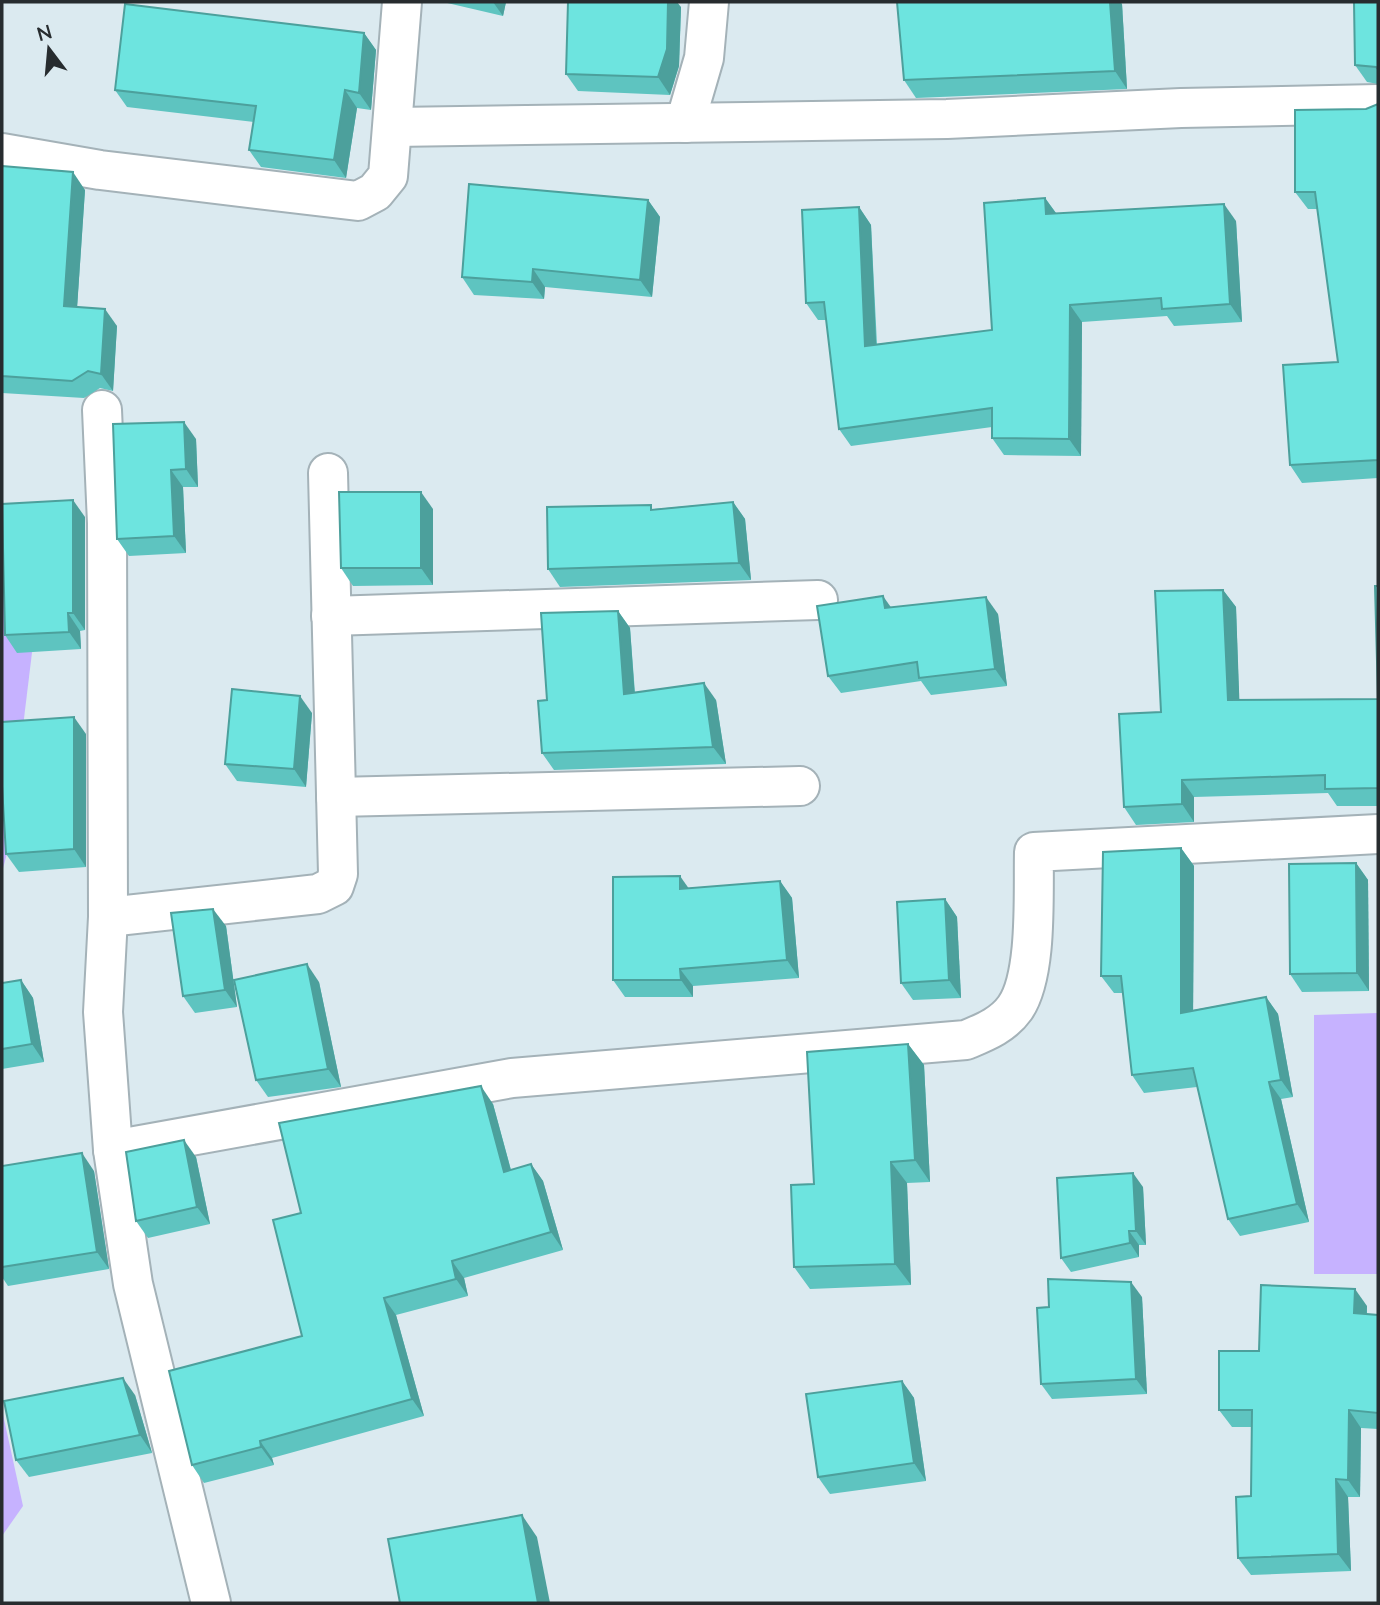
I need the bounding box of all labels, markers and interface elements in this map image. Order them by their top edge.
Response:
north arrow [14,14,84,84]
text: N [34,19,54,45]

